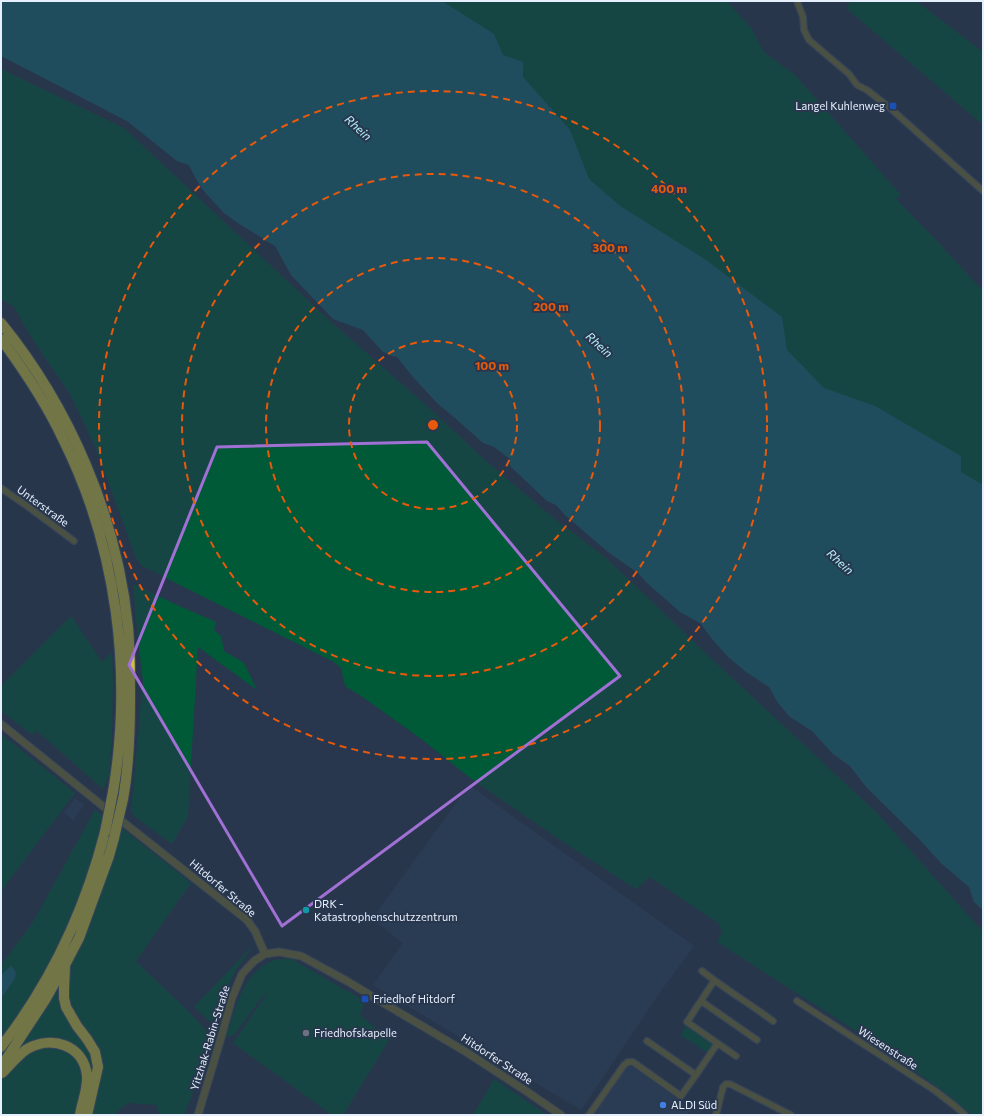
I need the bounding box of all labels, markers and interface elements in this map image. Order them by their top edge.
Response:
place label: Langel Kuhlenweg [795,99,885,112]
marker: Langel Kuhlenweg [888,101,898,111]
water label: Rhein [342,112,375,143]
text: 400 m [651,181,687,195]
text: 300 m [592,240,628,254]
text: 200 m [533,299,569,313]
water label: Rhein [583,329,616,360]
text: 100 m [475,358,509,372]
centre of rings [426,418,440,432]
street label: Unterstraße [15,482,72,529]
water label: Rhein [824,546,857,577]
street label: Hitdorfer Straße [188,856,259,919]
place label: DRK - Katastrophenschutzzentrum [314,897,458,923]
marker: DRK - Katastrophenschutzzentrum [301,905,311,915]
street label: Yitzhak-Rabin-Straße [187,984,232,1092]
place label: Friedhof Hitdorf [373,992,456,1005]
marker: Friedhof Hitdorf [360,994,370,1004]
street label: Wiesenstraße [856,1023,921,1072]
place label: Friedhofskapelle [314,1026,397,1039]
marker: Friedhofskapelle [301,1028,311,1038]
street label: Hitdorfer Straße [459,1031,536,1087]
place label: ALDI Süd [671,1098,717,1111]
marker: ALDI Süd [658,1100,668,1110]

